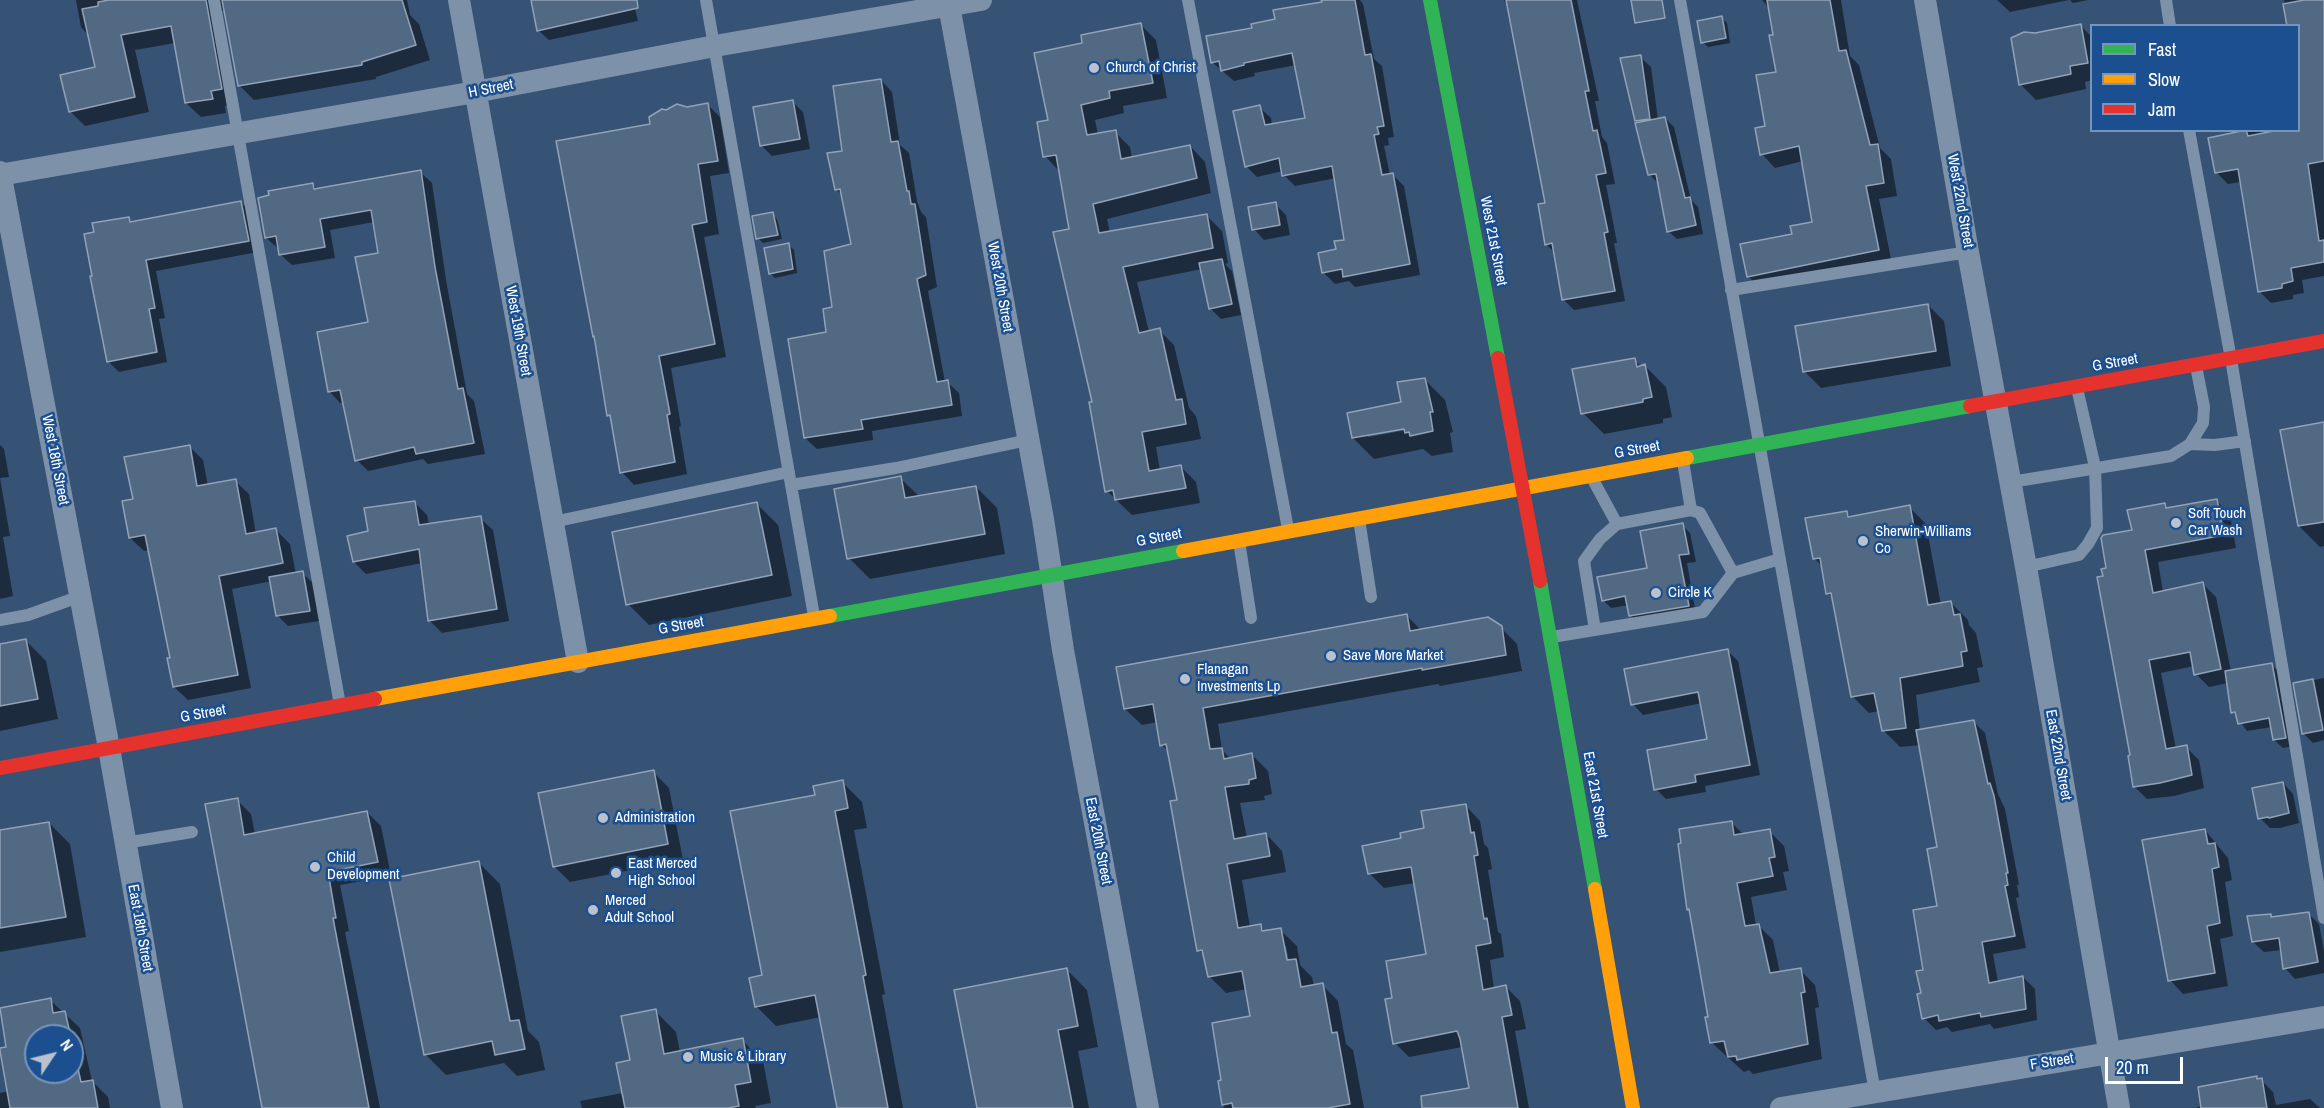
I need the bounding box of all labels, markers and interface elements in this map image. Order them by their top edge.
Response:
legend [2090,24,2300,132]
text: Fast [2148,37,2176,62]
place label: Church of Christ [1106,59,1196,77]
marker: Church of Christ [1087,61,1101,75]
text: Slow [2148,67,2180,92]
street label: H Street [467,76,515,102]
text: Jam [2148,97,2176,122]
street label: West 22nd Street [1943,153,1977,249]
street label: West 21st Street [1476,195,1510,287]
street label: West 20th Street [983,240,1017,334]
street label: West 19th Street [501,284,535,378]
street label: G Street [2091,350,2139,376]
street label: West 18th Street [37,413,73,507]
street label: G Street [1613,437,1661,463]
place label: Soft Touch Car Wash [2188,505,2246,540]
marker: Soft Touch Car Wash [2169,516,2183,530]
place label: Sherwin-Williams Co [1875,523,1971,558]
street label: G Street [1135,525,1183,551]
marker: Sherwin-Williams Co [1856,534,1870,548]
place label: Circle K [1668,584,1712,602]
marker: Circle K [1649,586,1663,600]
street label: G Street [657,613,705,639]
place label: Save More Market [1343,647,1443,665]
marker: Save More Market [1324,649,1338,663]
place label: Flanagan Investments Lp [1197,661,1280,696]
marker: Flanagan Investments Lp [1178,672,1192,686]
street label: G Street [179,701,227,727]
street label: East 22nd Street [2041,708,2075,802]
street label: East 21st Street [1579,750,1611,840]
street label: East 20th Street [1081,796,1115,886]
place label: Administration [615,809,695,827]
marker: Administration [596,811,610,825]
place label: Child Development [327,849,399,884]
place label: East Merced High School [628,855,697,890]
marker: Child Development [308,860,322,874]
marker: East Merced High School [609,866,623,880]
street label: East 18th Street [123,883,157,973]
place label: Merced Adult School [605,892,674,927]
marker: Merced Adult School [586,903,600,917]
north arrow [24,1024,84,1084]
text: N [55,1035,79,1055]
scale bar [2108,1045,2186,1083]
place label: Music & Library [700,1048,786,1066]
marker: Music & Library [681,1050,695,1064]
street label: F Street [2029,1050,2075,1074]
text: 20 m [2116,1055,2149,1080]

